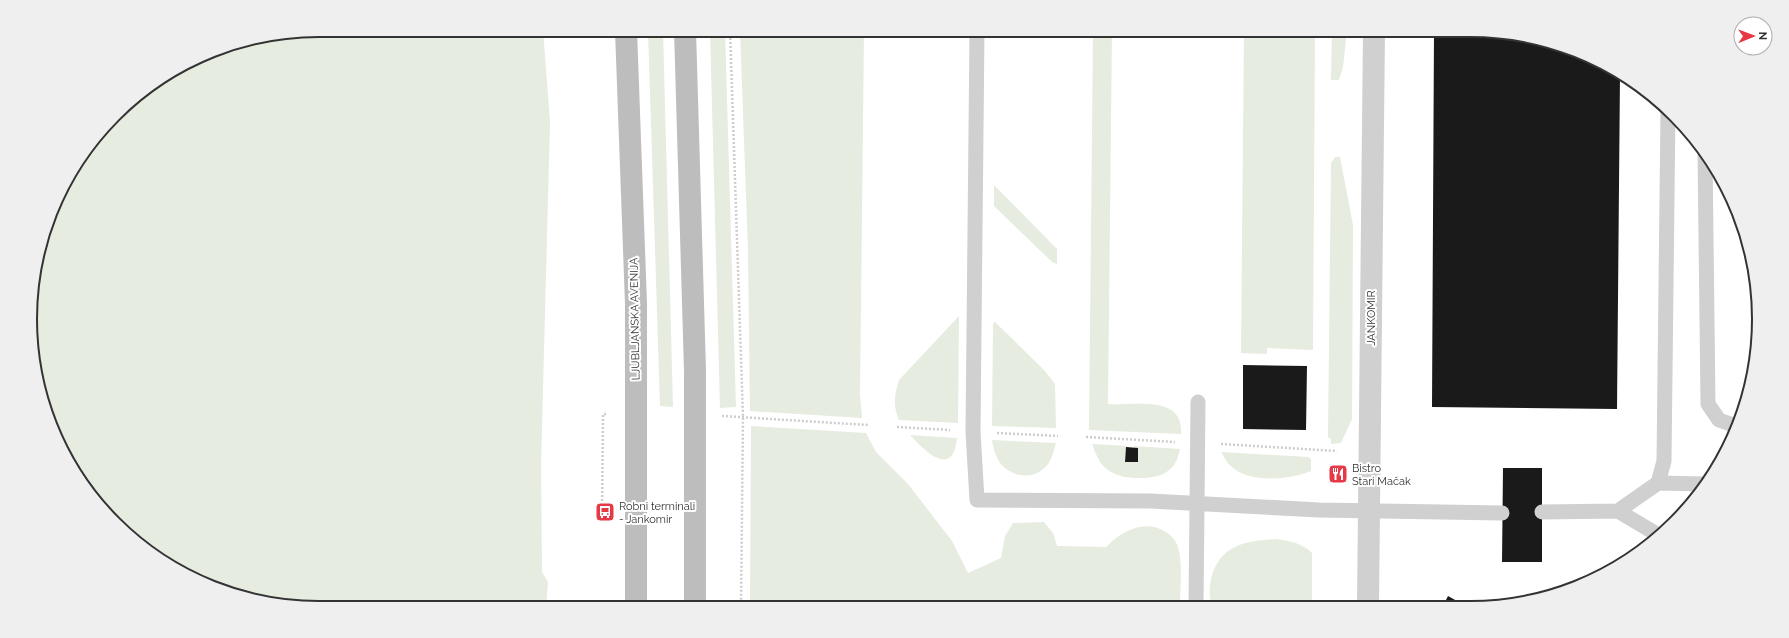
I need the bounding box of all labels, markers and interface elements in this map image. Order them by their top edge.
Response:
north arrow [1733,16,1773,56]
text: N [1756,32,1769,40]
street label: LJUBLJANSKA AVENIJA [627,257,643,381]
street label: JANKOMIR [1365,290,1378,346]
place label: Bistro Stari Mačak [1352,462,1411,488]
restaurant icon: Bistro Stari Mačak [1327,463,1349,485]
place label: Robni terminali - Jankomir [619,500,695,526]
bus stop icon: Robni terminali - Jankomir [594,501,616,523]

